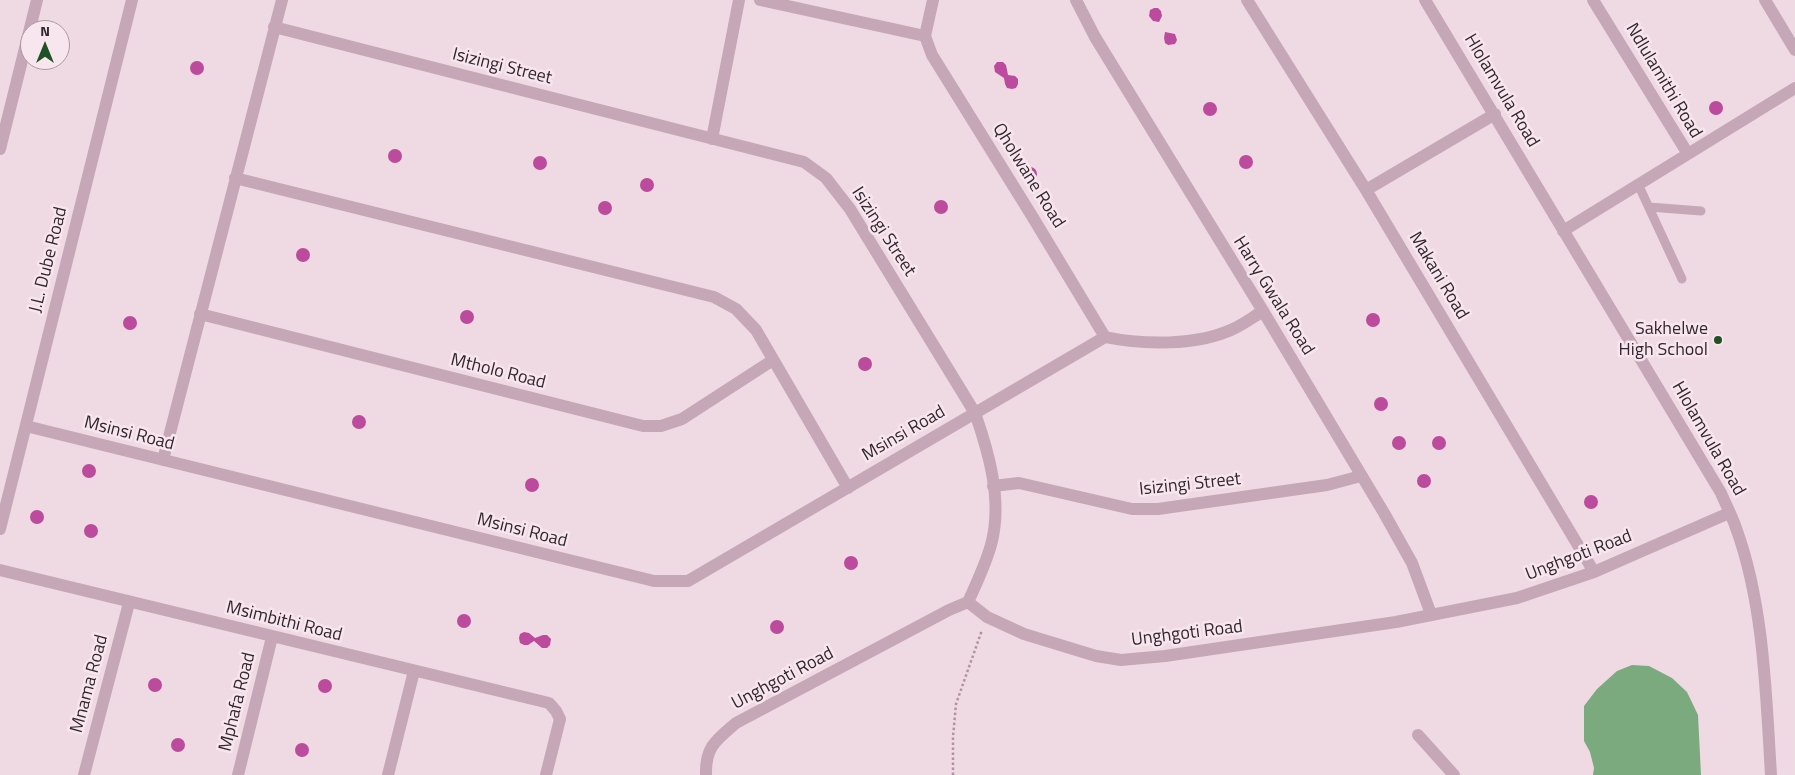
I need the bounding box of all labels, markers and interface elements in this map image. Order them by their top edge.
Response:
north arrow [20,20,70,70]
text: N [40,20,50,41]
street label: Ndlulamithi Road [1620,20,1706,142]
street label: Hlolamvula Road [1459,30,1543,152]
street label: Isizingi Street [450,44,554,90]
street label: Qholwane Road [987,120,1069,232]
street label: Isizingi Street [846,183,920,281]
street label: J.L. Dube Road [25,205,73,315]
street label: Makani Road [1403,228,1473,324]
street label: Harry Gwala Road [1228,233,1318,359]
place label: Sakhelwe High School [1619,319,1708,362]
marker: Sakhelwe High School [1712,334,1724,346]
street label: Mtholo Road [448,350,548,394]
street label: Hlolamvula Road [1667,378,1749,500]
street label: Msinsi Road [859,402,949,466]
street label: Msinsi Road [82,412,176,456]
street label: Isizingi Street [1138,469,1242,501]
street label: Msinsi Road [475,509,569,553]
street label: Unghgoti Road [1523,526,1635,586]
street label: Msimbithi Road [224,597,344,647]
street label: Unghgoti Road [1130,616,1244,652]
street label: Mnama Road [67,633,113,735]
street label: Unghgoti Road [728,643,838,715]
street label: Mphafa Road [215,650,261,754]

